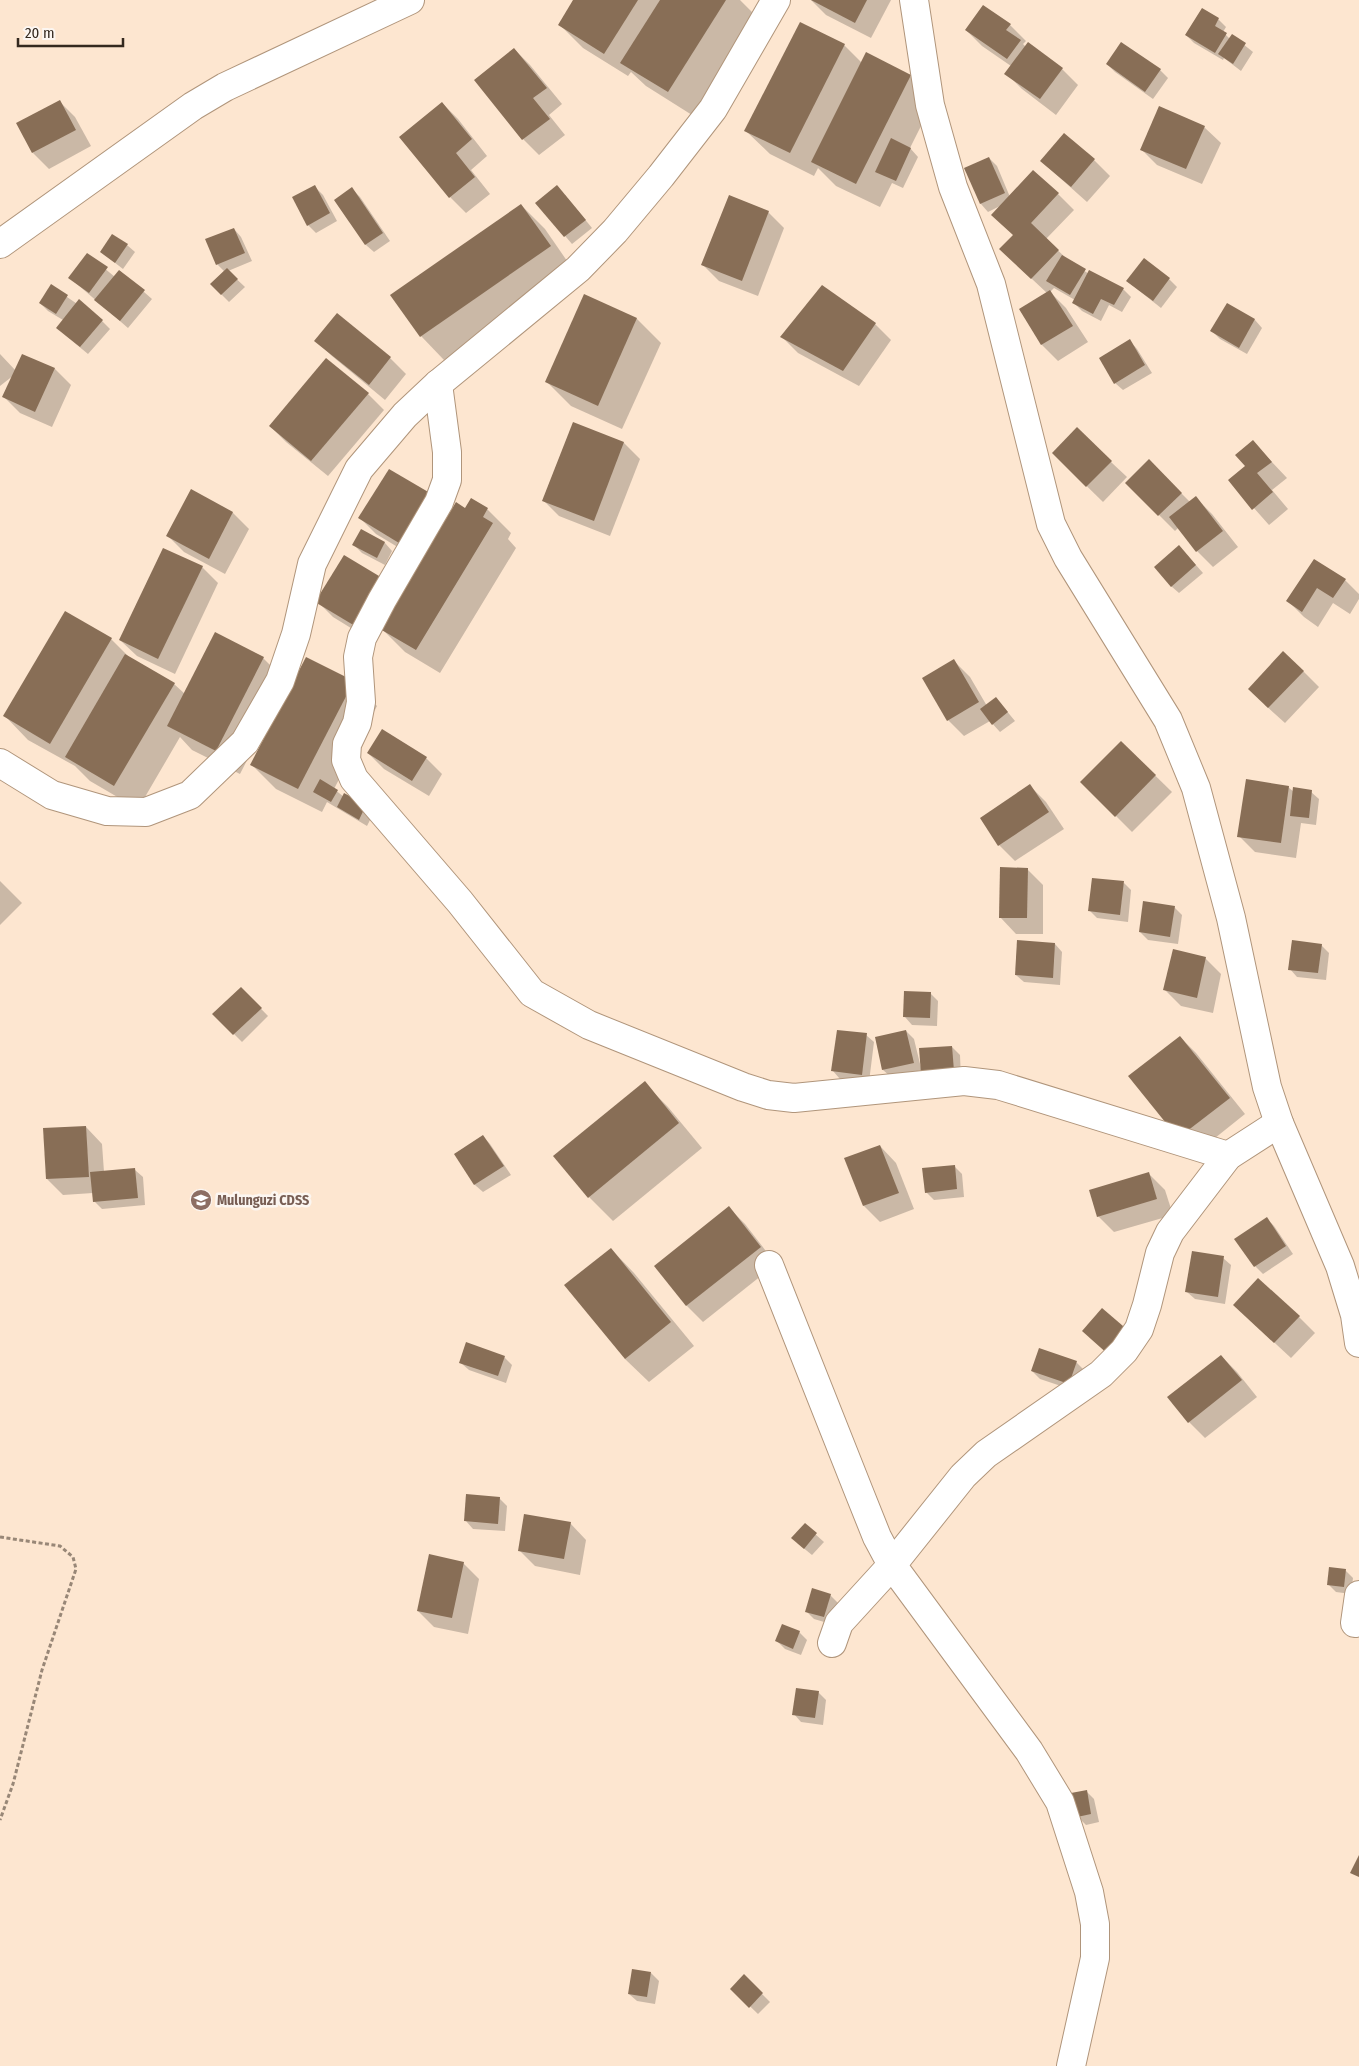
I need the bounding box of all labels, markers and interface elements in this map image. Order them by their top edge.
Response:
scale bar [18,15,122,47]
text: 20 m [25,24,55,42]
school or university icon: Mulunguzi CDSS [189,1188,213,1212]
place label: Mulunguzi CDSS [217,1192,309,1209]

